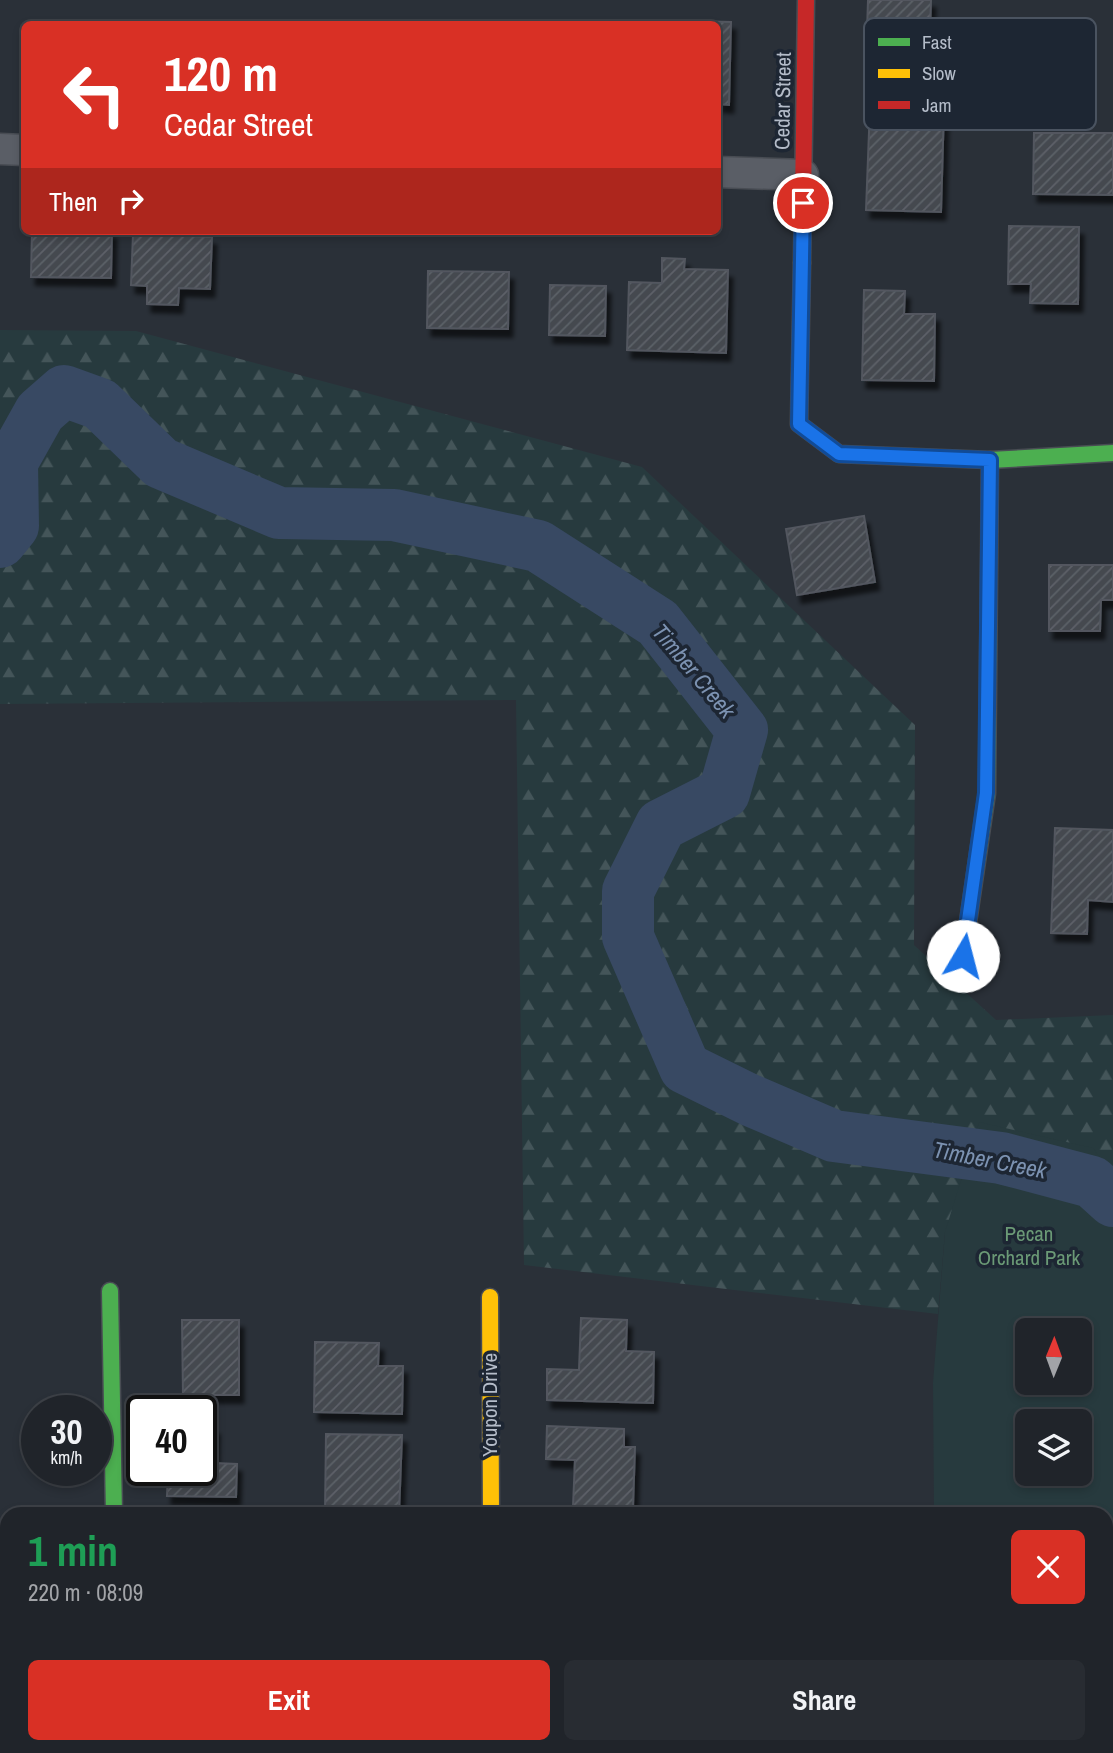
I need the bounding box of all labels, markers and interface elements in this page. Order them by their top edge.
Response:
legend [864,18,1096,130]
text: Fast [922,29,952,55]
text: 120 m [164,40,278,106]
icon: left [49,49,140,140]
street label: Cedar Street [767,52,798,150]
text: Slow [922,60,957,86]
text: Jam [922,92,951,118]
text: Cedar Street [164,103,313,146]
pin [773,173,833,233]
icon: right [112,182,150,220]
text: Then [49,184,98,219]
icon: arrive [784,184,822,222]
water label: Timber Creek [646,617,744,726]
position arrow [926,919,1000,993]
water label: Timber Creek [931,1133,1051,1186]
park label: Pecan Orchard Park [978,1219,1081,1272]
north arrow [1015,1318,1092,1395]
map controls [1015,1318,1092,1486]
street label: Youpon Drive [475,1353,504,1457]
speed limit sign: 40 [126,1395,217,1486]
text: 30 [51,1408,82,1455]
button: layers [1015,1409,1092,1486]
text: km/h [51,1445,83,1470]
text: 1 min [28,1523,118,1579]
button: close [1011,1530,1085,1604]
text: 220 m · 08:09 [28,1577,143,1608]
button: Exit [28,1660,550,1740]
button: Share [564,1660,1085,1740]

